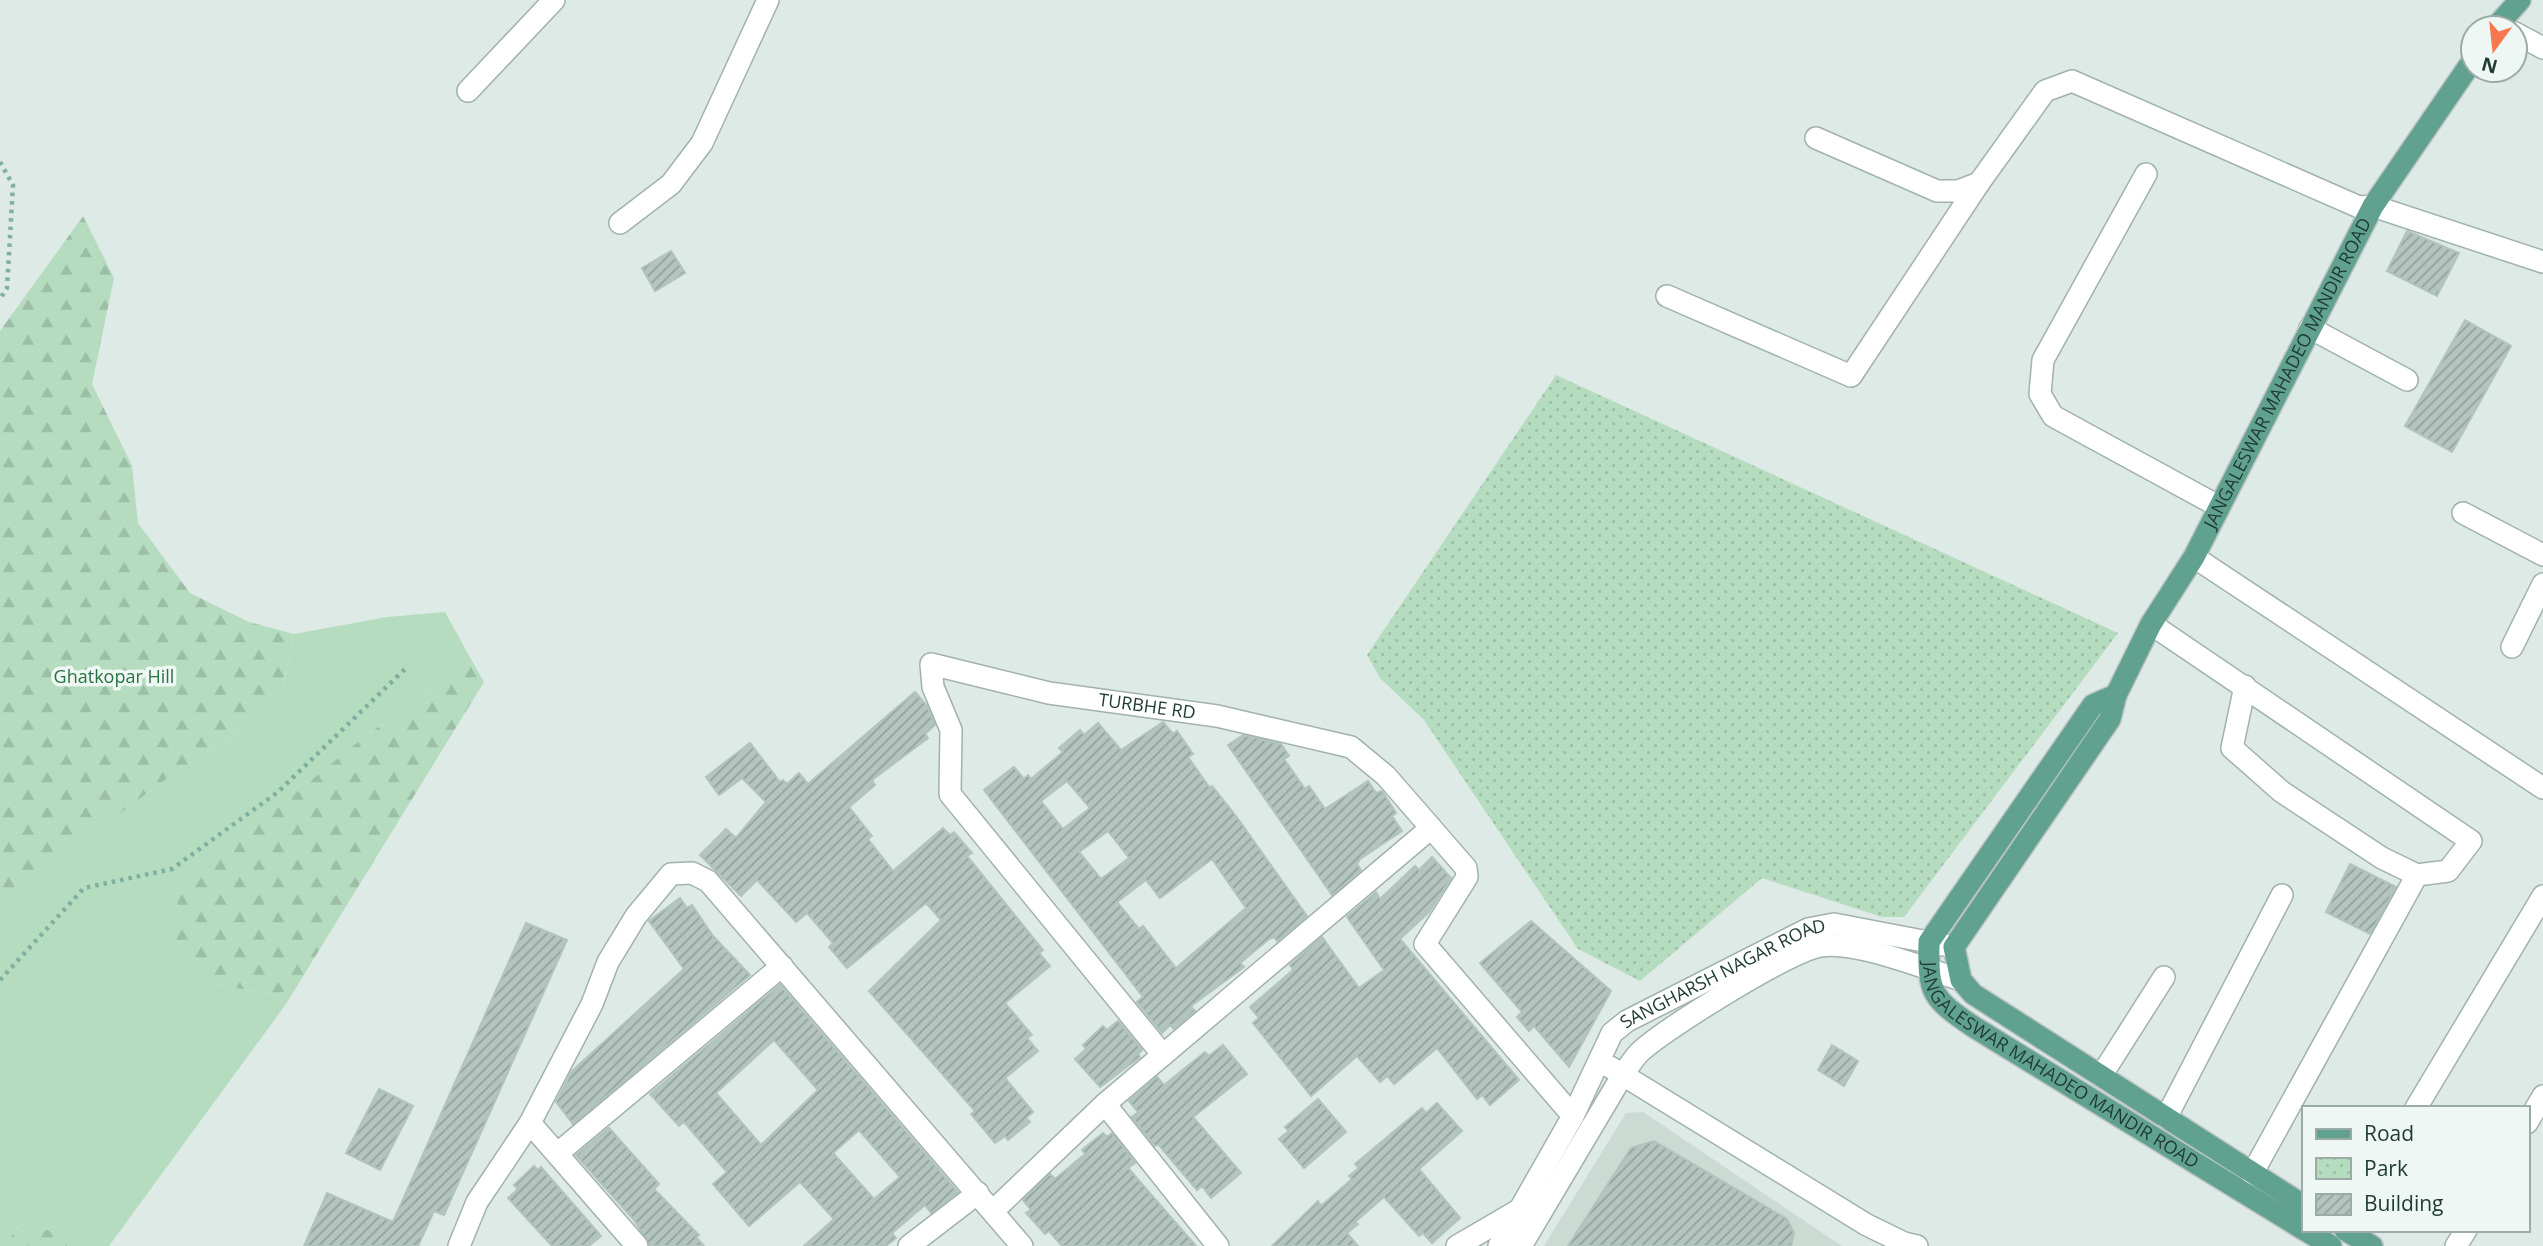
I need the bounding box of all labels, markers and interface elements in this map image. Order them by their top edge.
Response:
north arrow [2459,14,2529,84]
text: N [2479,51,2500,80]
street label: JANGALESWAR MAHADEO MANDIR ROAD [2197,213,2376,534]
park label: Ghatkopar Hill [54,664,174,688]
street label: TURBHE RD [1097,687,1197,724]
street label: SANGHARSH NAGAR ROAD [1614,913,1827,1033]
street label: JANGALESWAR MAHADEO MANDIR ROAD [1918,959,2204,1173]
legend [2302,1106,2529,1232]
text: Road [2364,1119,2414,1147]
text: Park [2364,1154,2408,1182]
text: Building [2364,1189,2443,1217]

